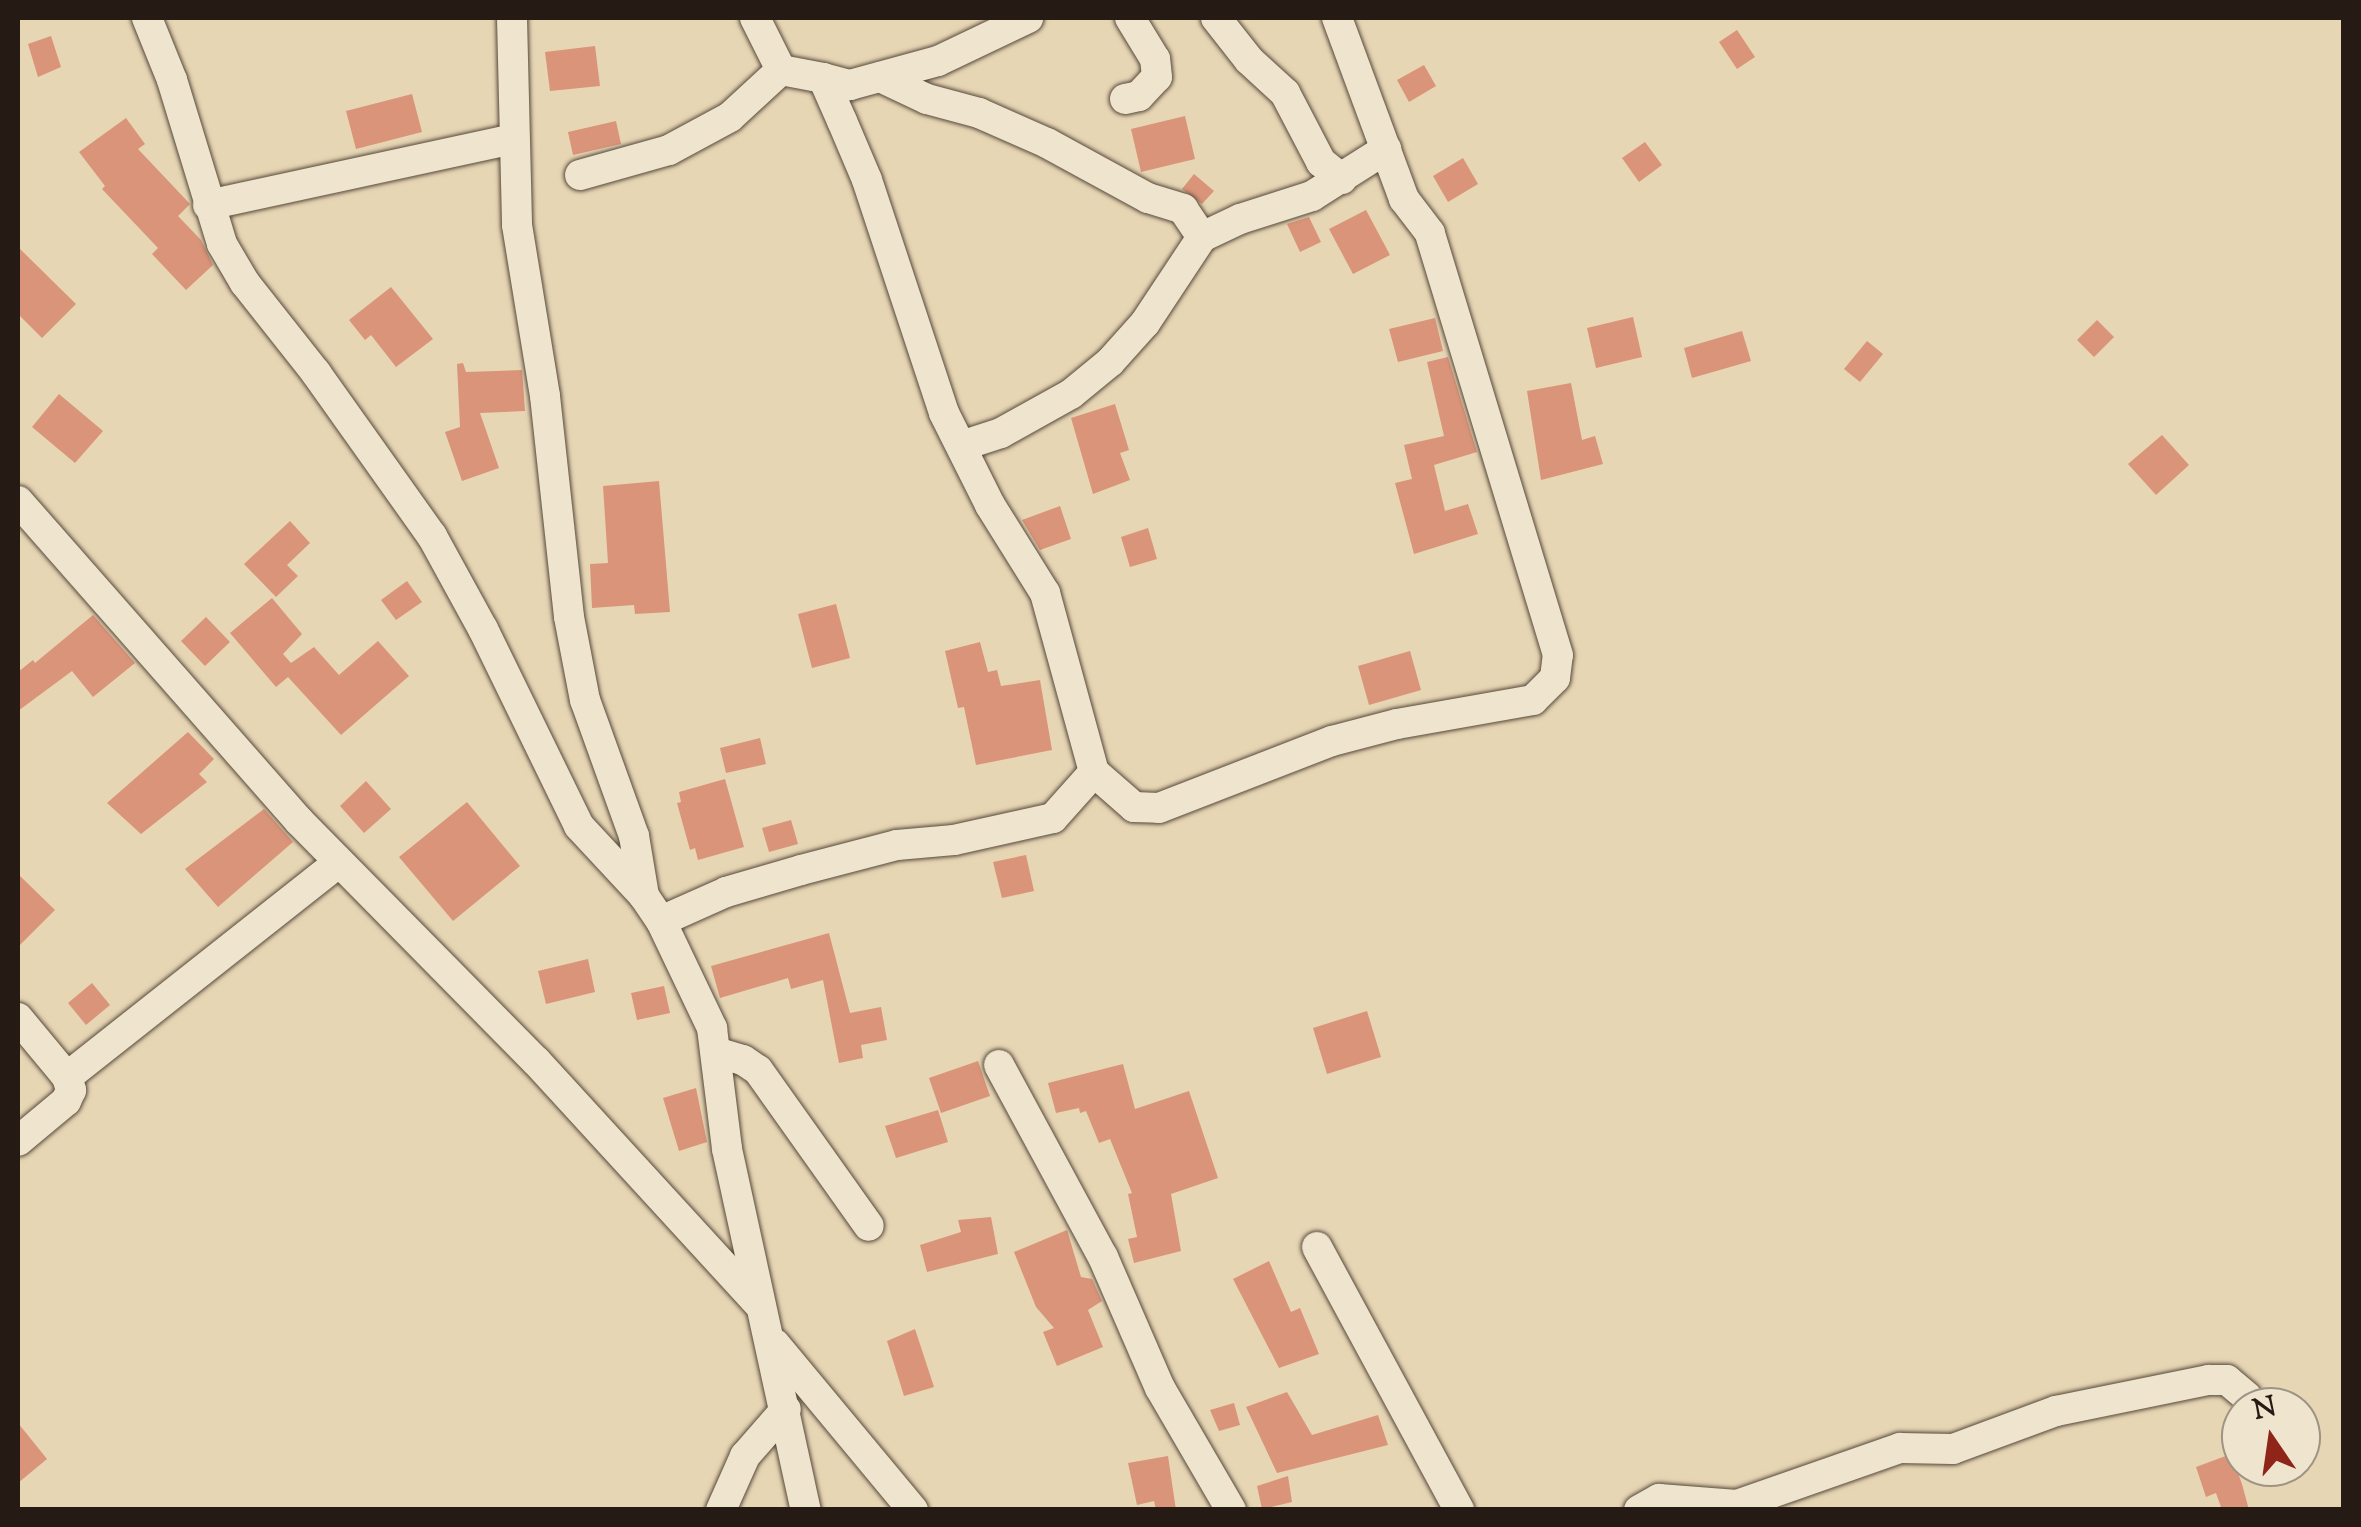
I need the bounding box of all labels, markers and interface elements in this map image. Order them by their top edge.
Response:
north arrow [2221,1387,2321,1487]
text: N [2249,1388,2280,1432]

